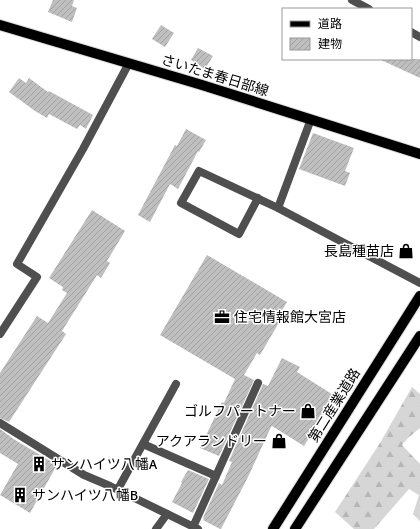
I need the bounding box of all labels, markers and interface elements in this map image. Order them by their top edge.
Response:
legend [282,8,412,60]
text: 道路 [318,17,342,32]
text: 建物 [318,37,342,52]
street label: さいたま春日部線 [159,51,271,100]
shop icon: 長島種苗店 [397,242,415,260]
place label: 長島種苗店 [324,243,394,260]
office icon: 住宅情報館大宮店 [213,308,231,326]
place label: 住宅情報館大宮店 [234,309,346,326]
street label: 第二産業道路 [305,365,364,445]
shop icon: ゴルフパートナー [299,402,317,420]
place label: ゴルフパートナー [184,403,296,420]
shop icon: アクアランドリー [270,432,288,450]
place label: アクアランドリー [156,433,267,450]
building icon: サンハイツ八幡A [30,455,48,473]
place label: サンハイツ八幡A [51,456,158,473]
building icon: サンハイツ八幡B [11,486,29,504]
place label: サンハイツ八幡B [32,487,138,504]

